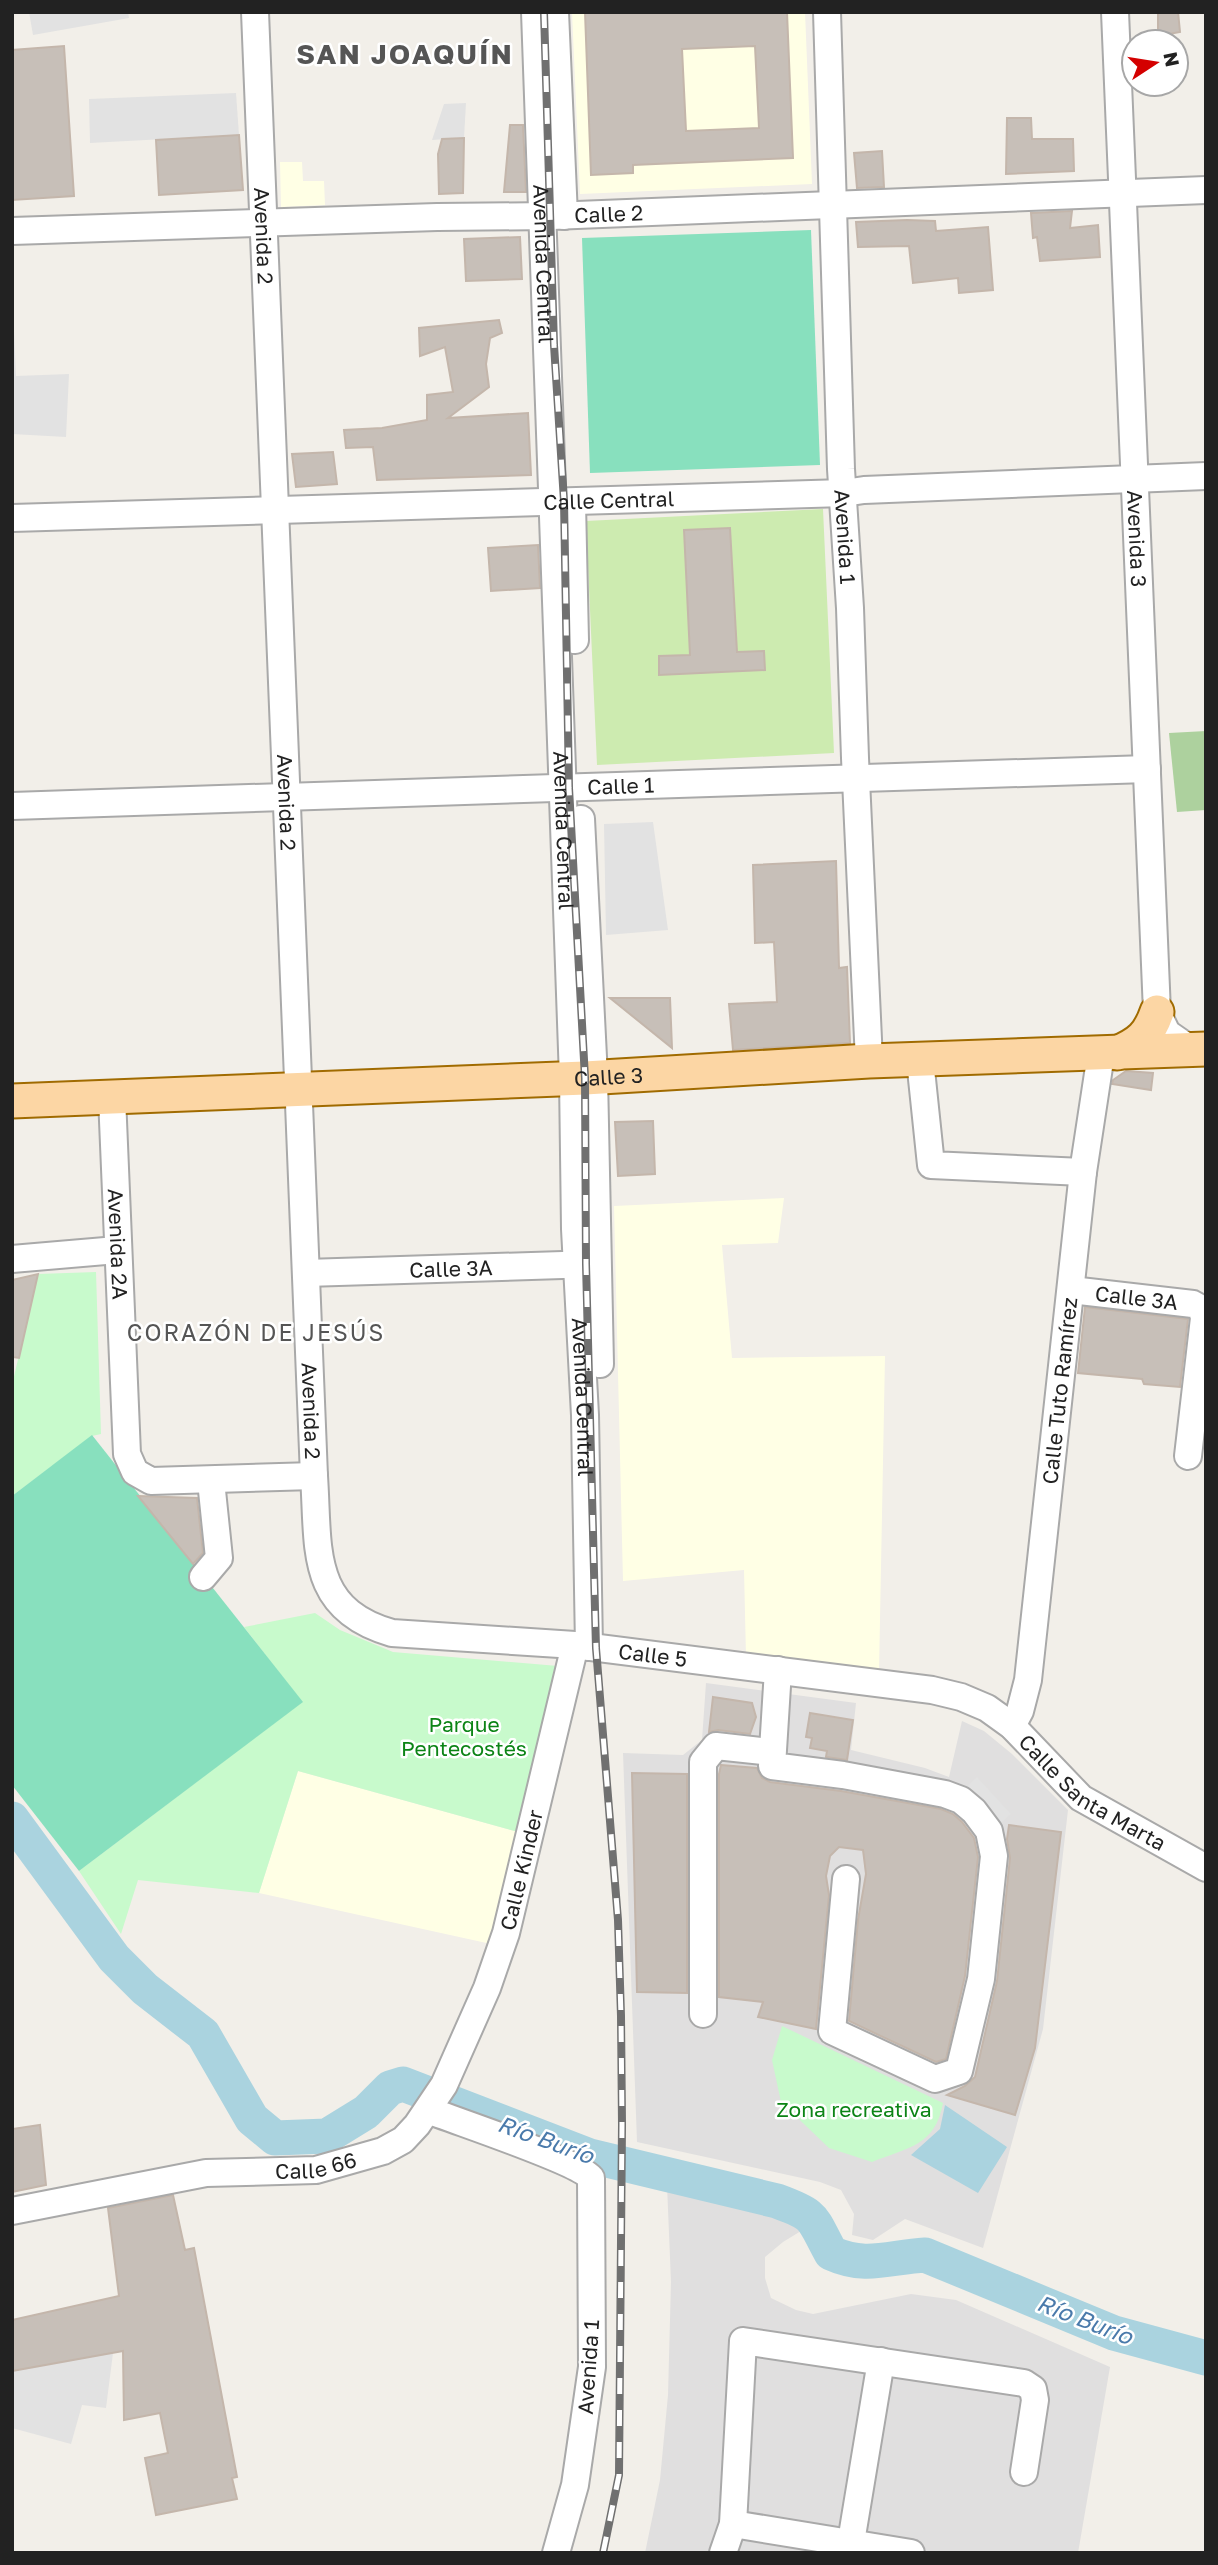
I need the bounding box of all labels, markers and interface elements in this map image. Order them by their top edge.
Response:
north arrow [1120,28,1190,98]
district label: SAN JOAQUÍN [296,37,514,70]
text: N [1159,50,1185,69]
street label: Avenida Central [528,184,560,344]
street label: Avenida 2 [249,187,279,285]
street label: Calle 2 [574,199,644,228]
street label: Calle Central [543,485,675,515]
street label: Avenida 1 [829,488,861,585]
street label: Avenida 3 [1122,489,1152,588]
street label: Avenida Central [548,750,580,910]
street label: Avenida 2 [272,753,302,851]
street label: Calle 1 [587,771,655,800]
street label: Calle 3 [573,1062,644,1091]
street label: Avenida 2A [103,1188,133,1300]
street label: Calle 3A [409,1254,493,1283]
street label: Calle 3A [1094,1280,1179,1315]
street label: Calle Tuto Ramírez [1036,1296,1082,1486]
street label: Avenida Central [567,1317,599,1477]
district label: CORAZÓN DE JESÚS [127,1318,385,1346]
street label: Avenida 2 [296,1362,326,1460]
street label: Calle 5 [617,1638,689,1672]
park label: Parque Pentecostés [401,1711,527,1761]
street label: Calle Santa Marta [1014,1729,1171,1856]
street label: Calle Kinder [494,1807,548,1933]
park label: Zona recreativa [776,2096,932,2122]
water label: Río Burío [494,2109,599,2170]
street label: Calle 66 [275,2146,359,2184]
water label: Río Burío [1033,2288,1138,2350]
street label: Avenida 1 [572,2319,604,2415]

